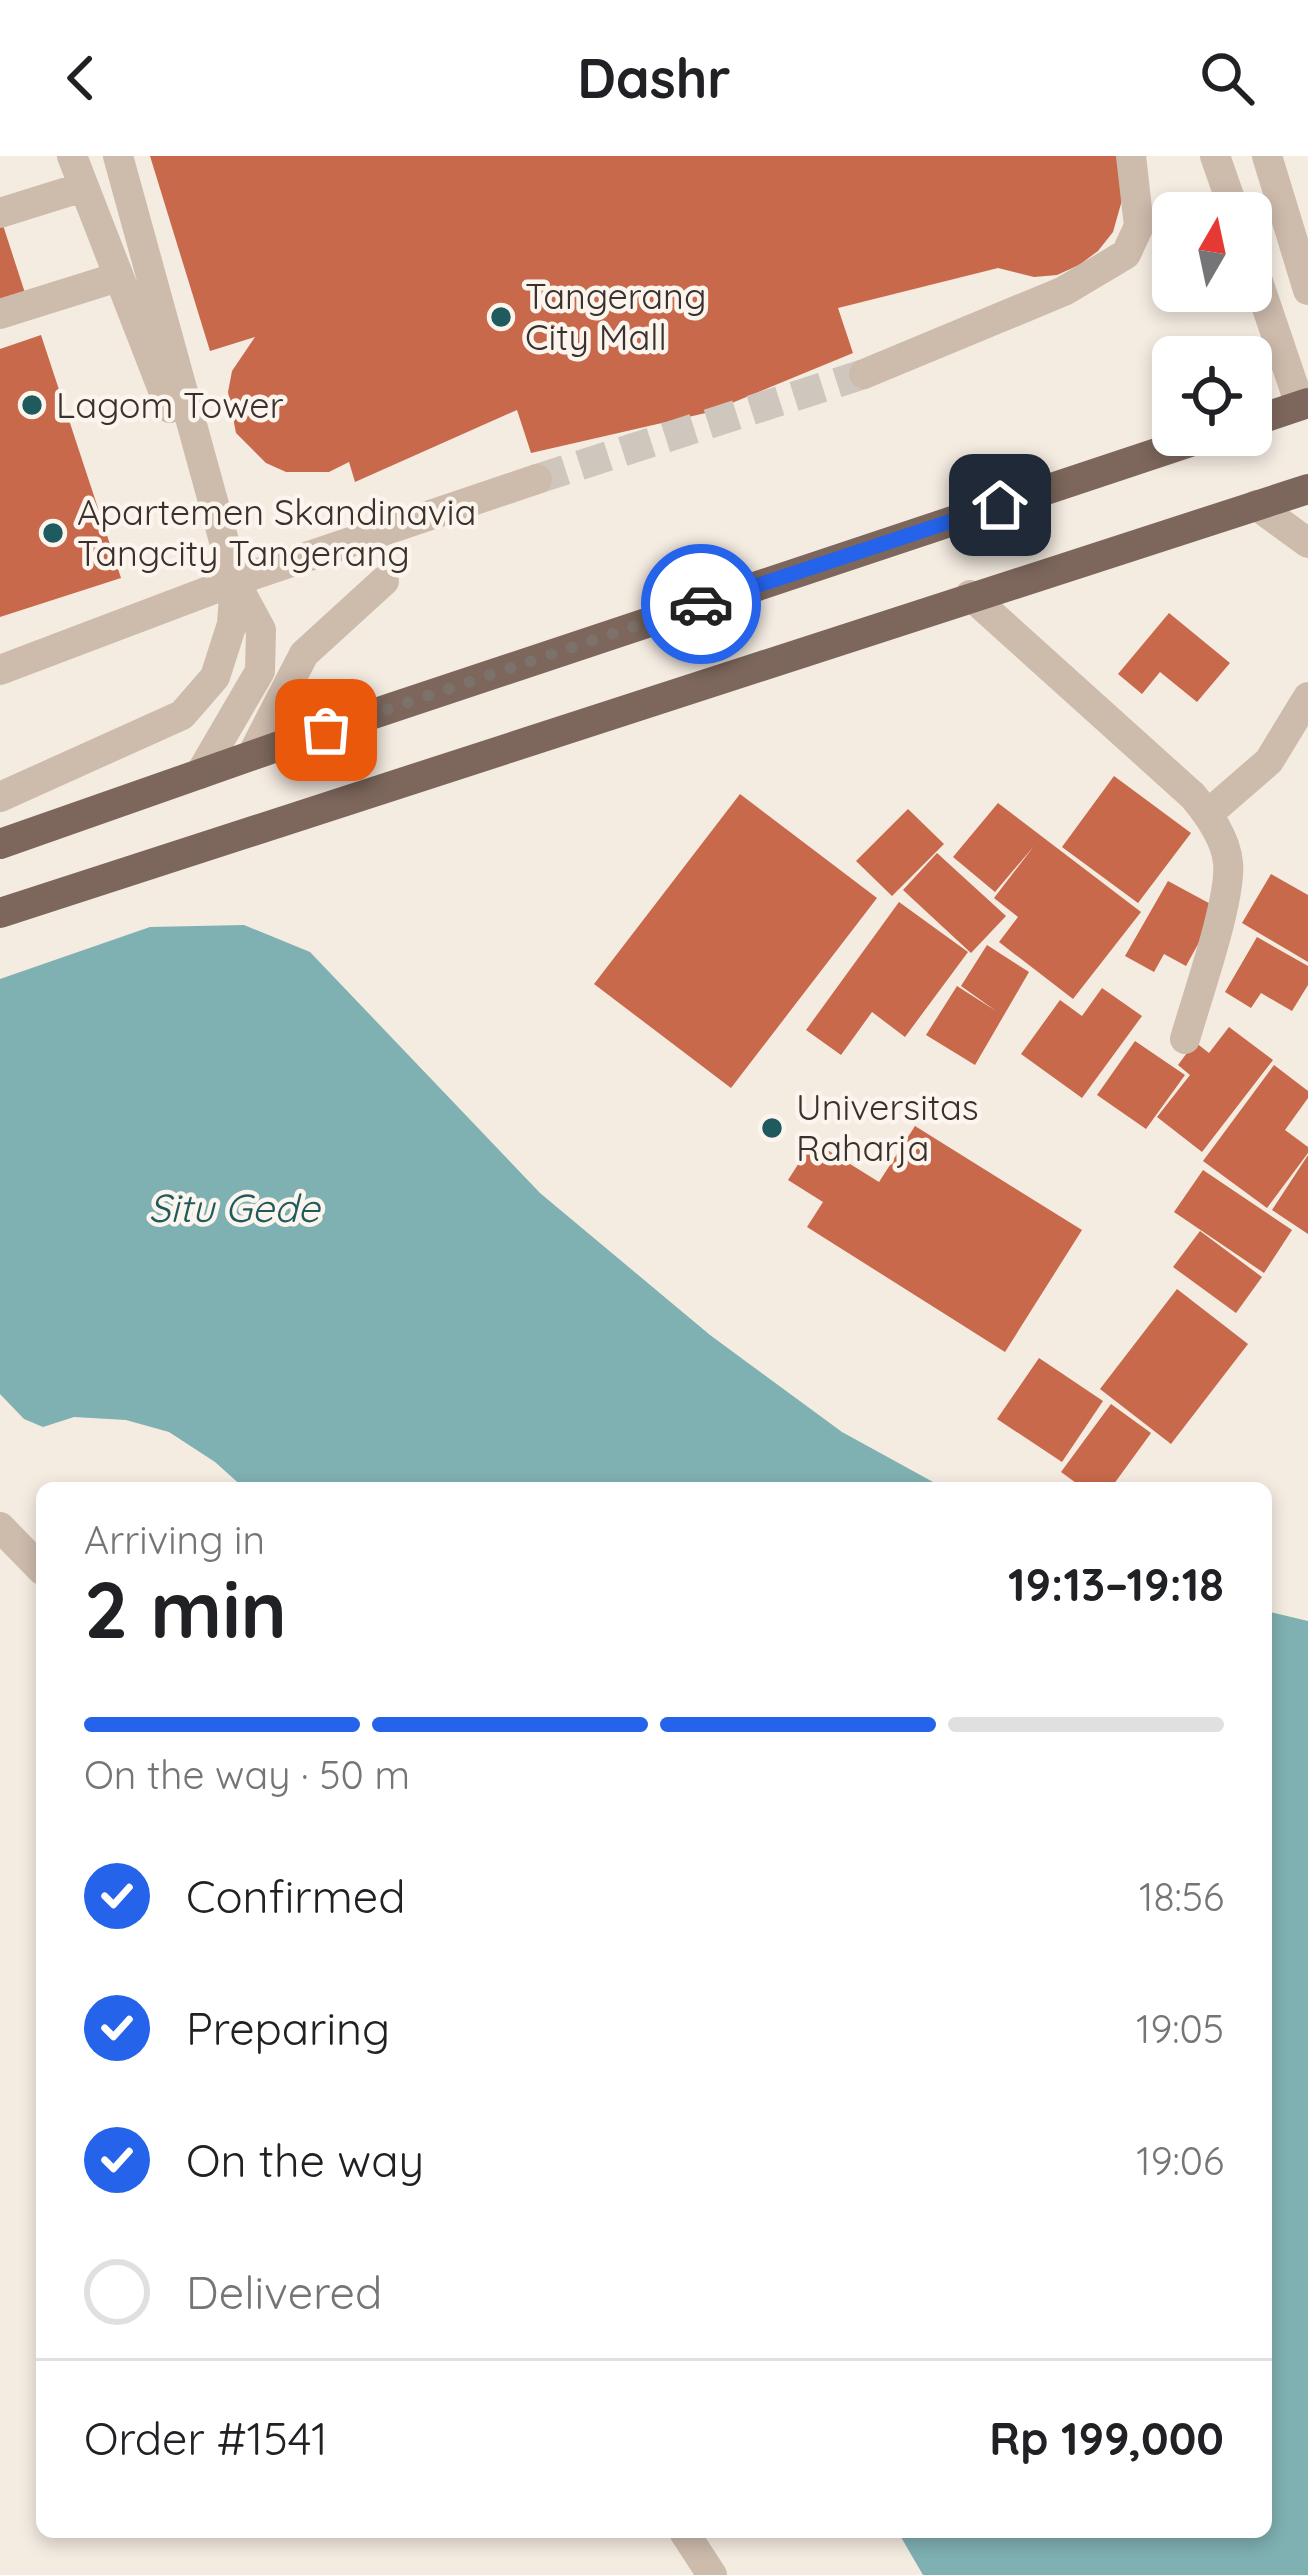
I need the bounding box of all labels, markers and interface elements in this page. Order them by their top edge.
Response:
text: Dashr [577,44,731,112]
icon: back [48,45,114,111]
icon: search [1194,45,1260,111]
north arrow [1152,192,1272,312]
map controls [1152,192,1272,456]
place label: Tangerang City Mall [525,273,706,359]
marker: Tangerang City Mall [488,304,514,330]
button: locate [1152,336,1272,456]
place label: Lagom Tower [56,382,284,427]
marker: Lagom Tower [19,392,45,418]
pin [949,454,1051,556]
icon: home [967,472,1033,538]
place label: Apartemen Skandinavia Tangcity Tangerang [77,489,476,575]
marker: Apartemen Skandinavia Tangcity Tangerang [40,520,66,546]
courier [641,544,761,664]
icon: car [668,571,734,637]
pin [275,679,377,781]
icon: bag [293,697,359,763]
place label: Universitas Raharja [796,1084,979,1170]
marker: Universitas Raharja [759,1115,785,1141]
water label: Situ Gede [148,1183,322,1232]
text: Arriving in [84,1515,265,1564]
text: 19:13–19:18 [1008,1556,1224,1612]
text: 2 min [84,1560,287,1658]
text: On the way · 50 m [84,1750,410,1799]
icon: check [84,1863,150,1929]
text: Confirmed [186,1868,405,1924]
text: 18:56 [1139,1872,1224,1921]
icon: check [84,1995,150,2061]
text: Preparing [186,2000,390,2056]
text: 19:05 [1136,2004,1224,2053]
icon: check [84,2127,150,2193]
text: On the way [186,2132,424,2188]
text: 19:06 [1136,2136,1224,2185]
text: Delivered [186,2264,382,2320]
text: Order #1541 [84,2410,328,2466]
text: Rp 199,000 [989,2410,1224,2466]

